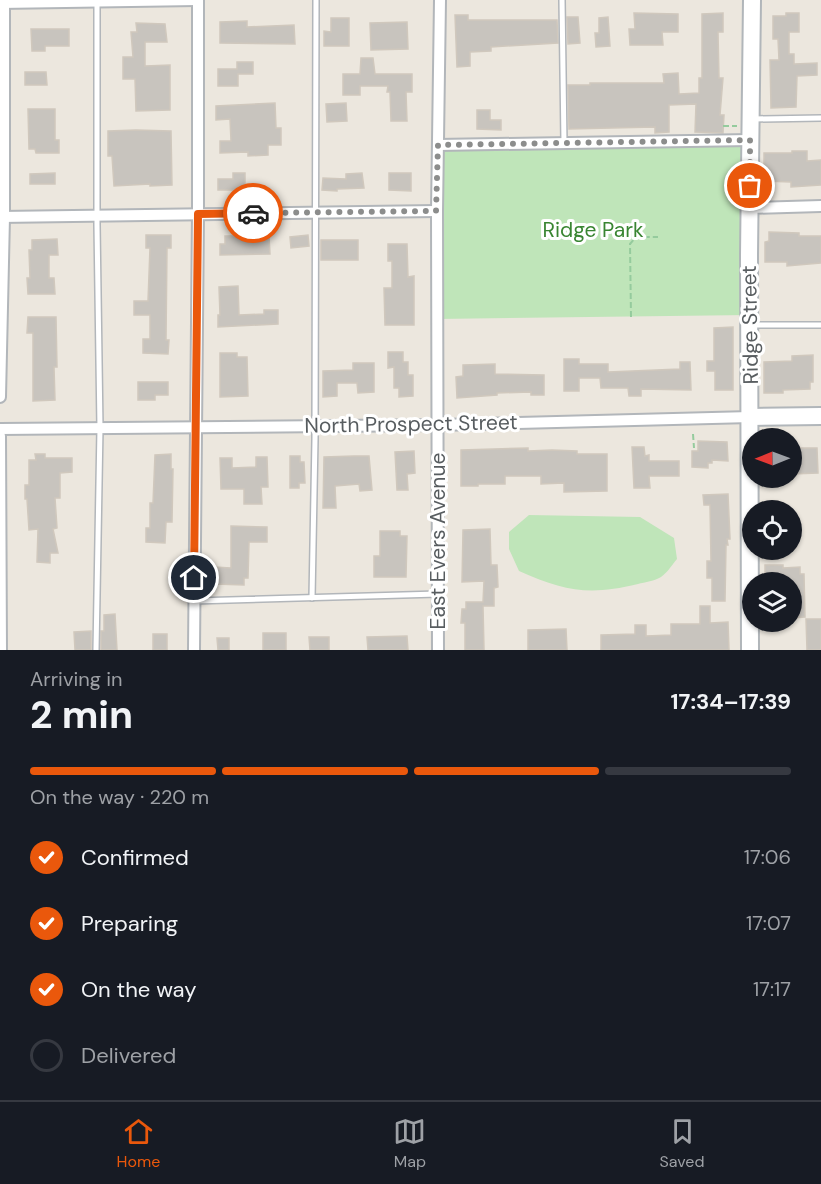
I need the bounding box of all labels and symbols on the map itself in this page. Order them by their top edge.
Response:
pin [724,160,775,211]
courier [223,183,283,243]
park label: Ridge Park [543,216,644,244]
street label: Ridge Street [735,265,765,385]
street label: North Prospect Street [304,408,518,440]
north arrow [742,428,802,488]
street label: East Evers Avenue [424,453,452,629]
pin [168,552,219,603]

